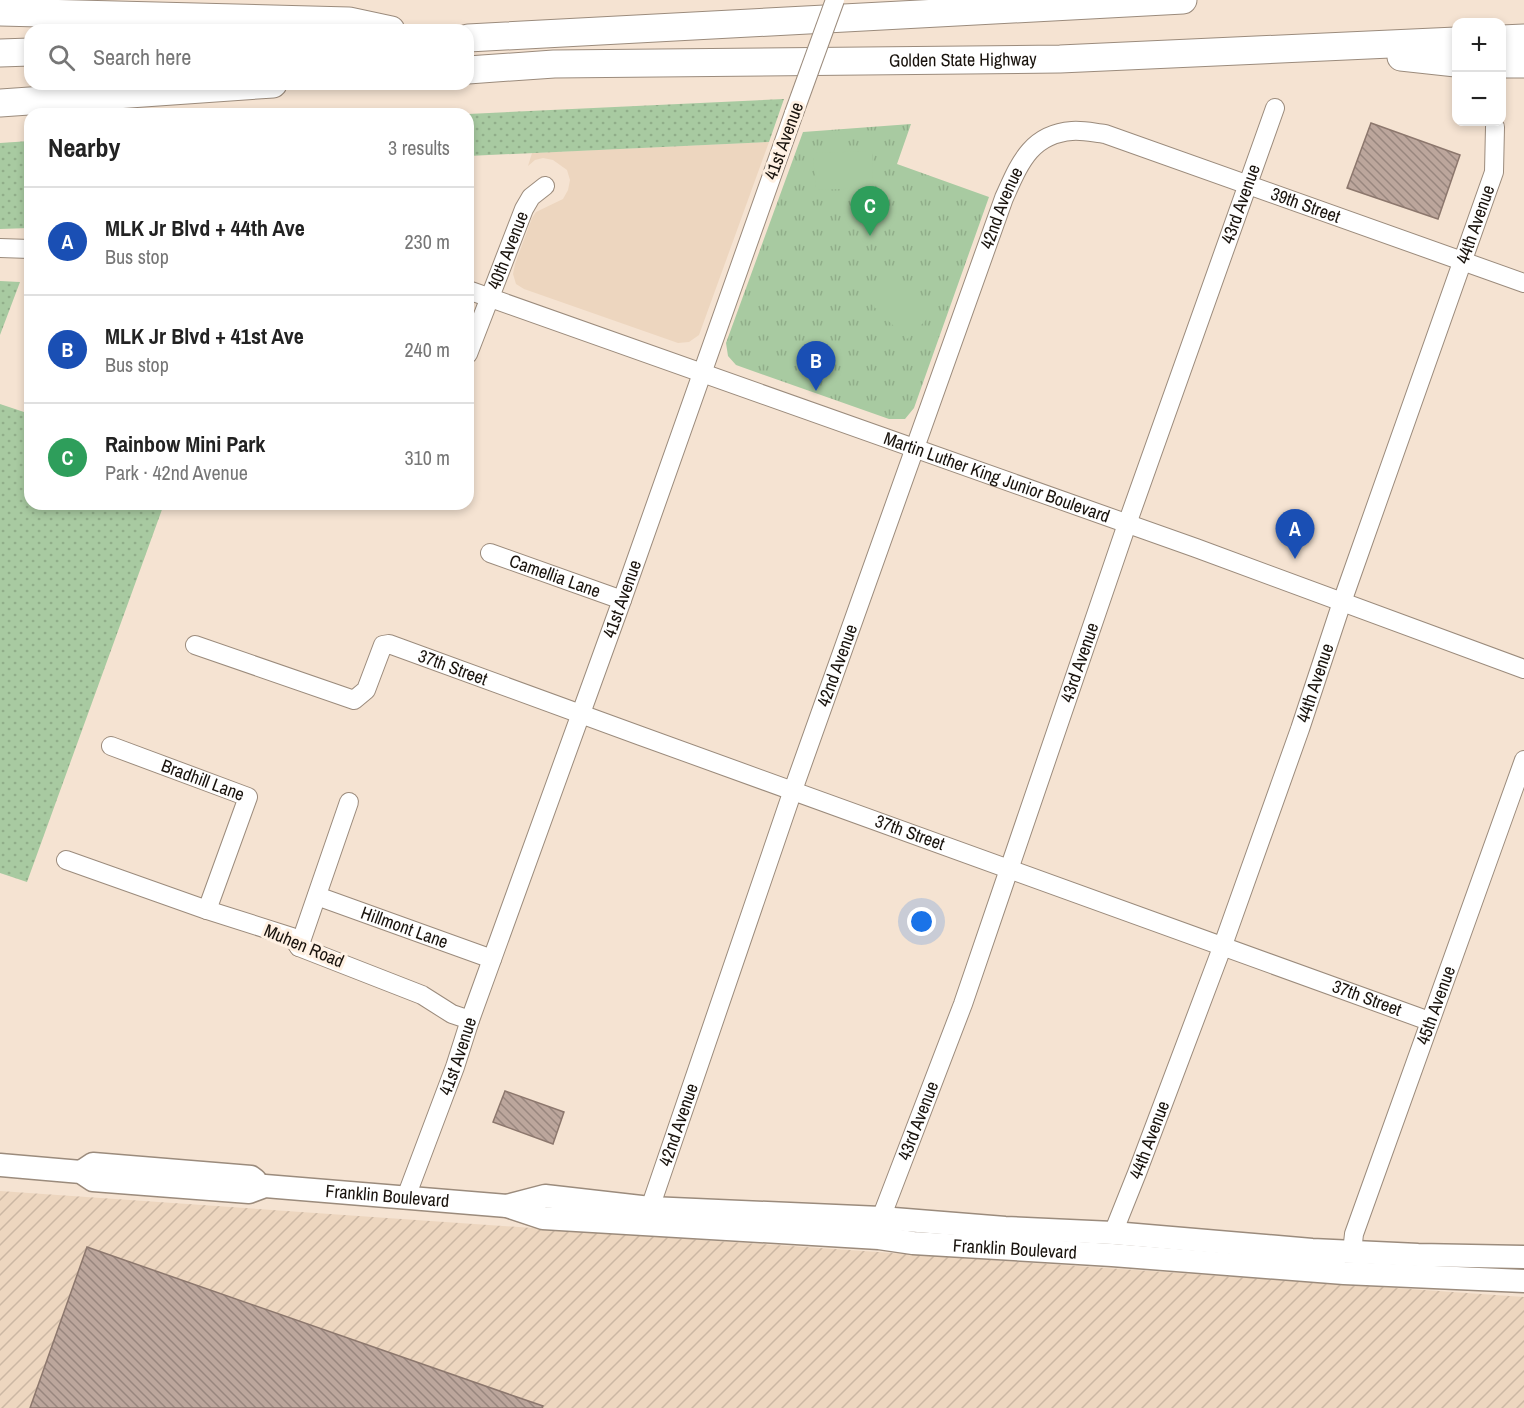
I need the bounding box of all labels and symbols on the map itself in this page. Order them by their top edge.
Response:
street label: Golden State Highway [889,46,1037,73]
street label: 41st Avenue [758,98,809,183]
street label: 43rd Avenue [1215,161,1266,247]
street label: 42nd Avenue [974,162,1029,252]
street label: 39th Street [1267,181,1344,229]
street label: 44th Avenue [1450,181,1500,267]
pin: C [850,186,890,236]
street label: 40th Avenue [481,208,534,293]
pin: B [796,342,836,391]
street label: Martin Luther King Junior Boulevard [880,425,1113,528]
pin: A [1276,510,1314,559]
street label: Camellia Lane [506,548,604,603]
street label: 41st Avenue [596,556,647,641]
street label: 43rd Avenue [1054,619,1104,706]
street label: 42nd Avenue [811,621,863,710]
street label: 44th Avenue [1290,640,1339,726]
street label: 37th Street [415,643,491,691]
street label: Bradhill Lane [158,753,248,807]
street label: 37th Street [872,808,948,856]
street label: Hillmont Lane [358,900,452,954]
your location [907,907,936,936]
street label: Muhen Road [260,918,348,974]
street label: 45th Avenue [1410,962,1461,1048]
street label: 37th Street [1329,973,1405,1022]
street label: 41st Avenue [432,1014,482,1099]
street label: 43rd Avenue [891,1078,944,1164]
street label: 42nd Avenue [652,1080,704,1169]
street label: 44th Avenue [1123,1097,1175,1183]
street label: Franklin Boulevard [325,1178,450,1213]
street label: Franklin Boulevard [952,1232,1078,1265]

